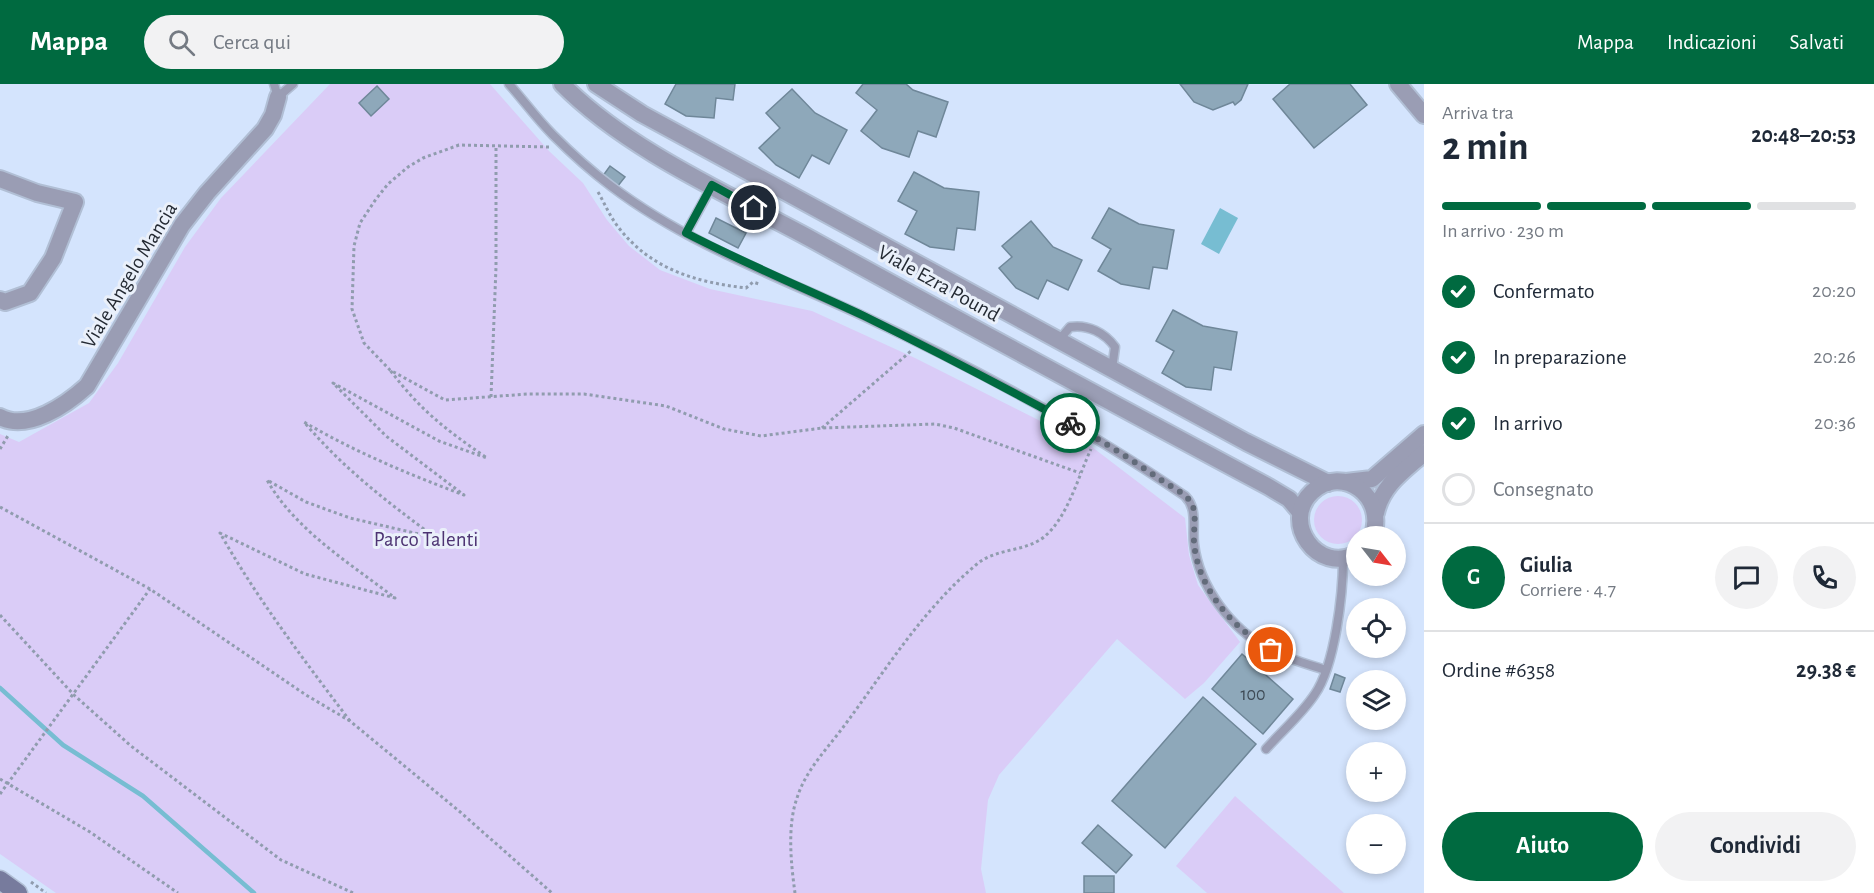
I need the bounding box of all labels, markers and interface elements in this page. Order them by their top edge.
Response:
search box [144,15,564,69]
icon: search [165,26,198,59]
text: Mappa [30,28,108,56]
text: Cerca qui [213,31,291,53]
text: Mappa [1577,32,1634,53]
text: Indicazioni [1667,32,1757,53]
text: Salvati [1790,32,1844,53]
text: Arriva tra [1442,103,1514,123]
text: 20:48–20:53 [1751,124,1856,146]
text: 2 min [1442,128,1529,167]
pin [728,182,779,233]
icon: home [737,191,770,224]
street label: Viale Angelo Mancia [78,198,181,352]
text: In arrivo · 230 m [1442,221,1564,241]
street label: Viale Ezra Pound [874,241,1003,326]
icon: check [1442,275,1475,308]
text: Confermato [1493,280,1595,302]
text: 20:20 [1812,281,1856,301]
icon: check [1442,341,1475,374]
text: In preparazione [1493,346,1627,368]
text: 20:26 [1813,347,1856,367]
courier [1040,393,1100,453]
icon: bike [1054,407,1087,440]
icon: check [1442,407,1475,440]
text: In arrivo [1493,412,1563,434]
text: 20:36 [1814,413,1856,433]
text: Consegnato [1493,478,1594,500]
north arrow [1346,526,1406,586]
map controls [1346,526,1406,874]
park label: Parco Talenti [374,529,478,550]
button: chat [1715,546,1778,609]
button: phone [1793,546,1856,609]
text: Giulia [1520,554,1573,576]
text: G [1467,566,1480,588]
text: Corriere · 4.7 [1520,580,1616,600]
button: locate [1346,598,1406,658]
pin [1245,624,1296,675]
icon: bag [1254,633,1287,666]
text: Ordine #6358 [1442,659,1555,681]
text: 29.38 € [1796,659,1856,681]
button: layers [1346,670,1406,730]
house number: 100 [1240,686,1266,704]
button: + [1346,742,1406,802]
button: Aiuto [1442,812,1643,881]
button: Condividi [1655,812,1856,881]
button: − [1346,814,1406,874]

